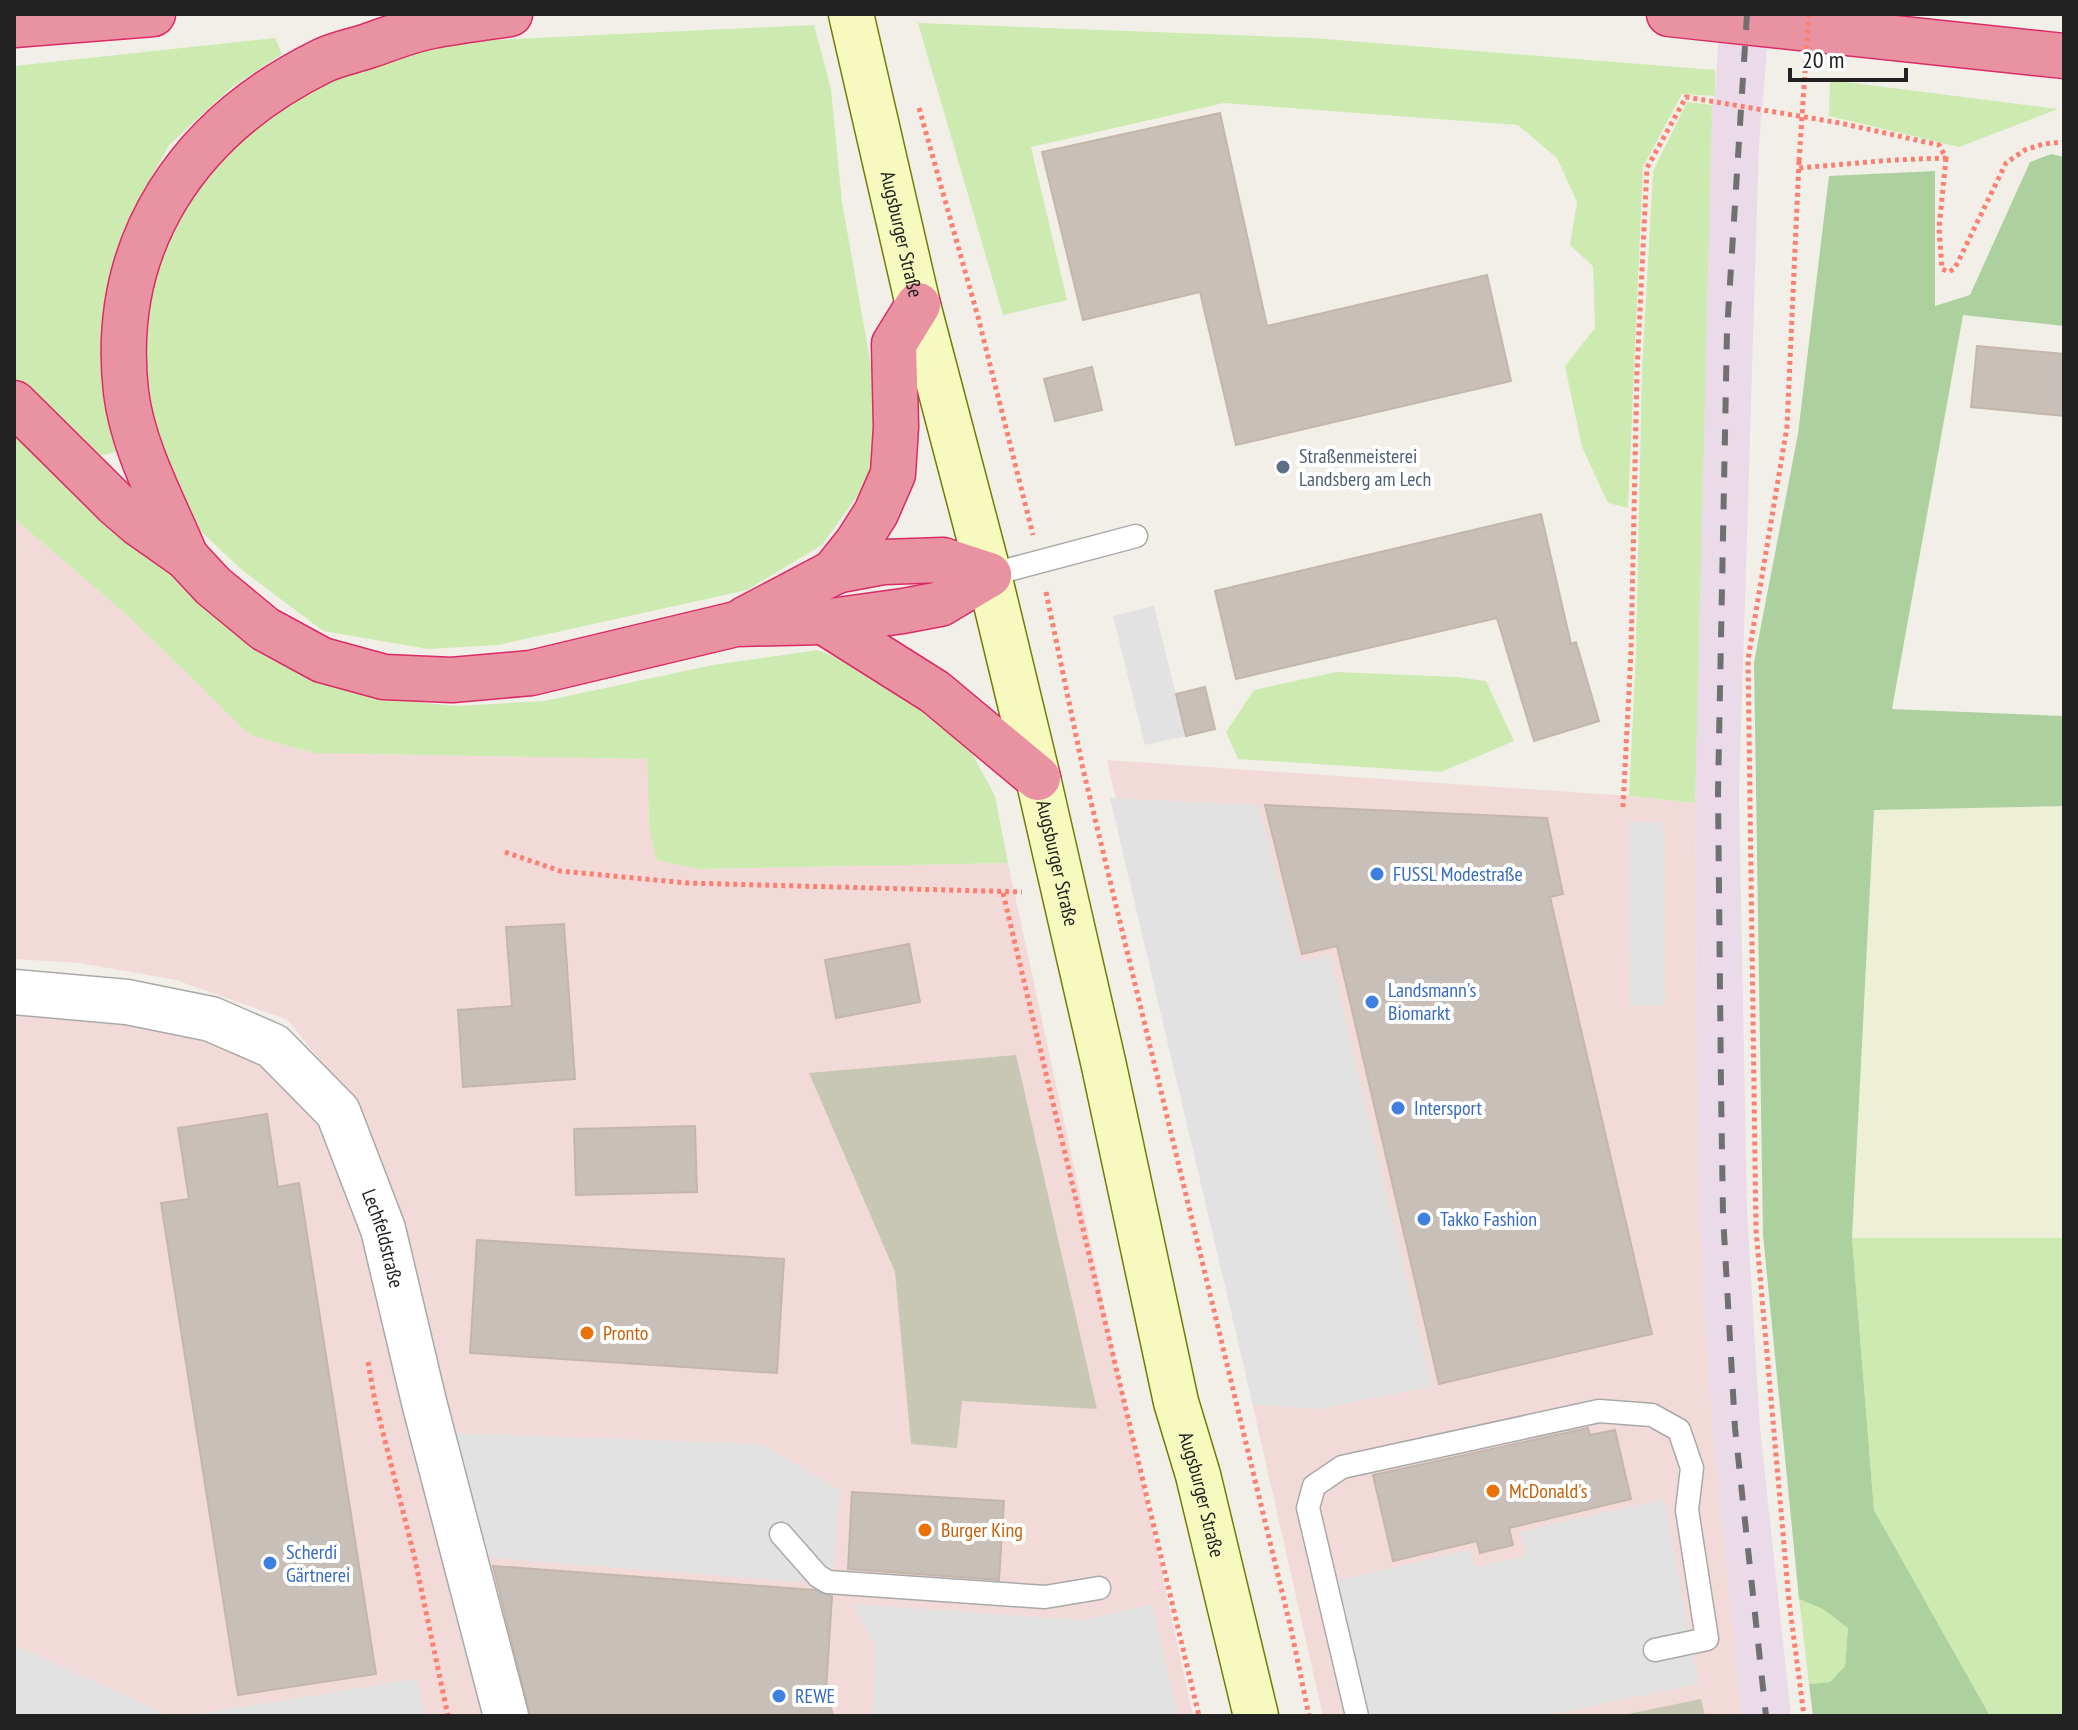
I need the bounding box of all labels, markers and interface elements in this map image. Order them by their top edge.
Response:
scale bar [1790,32,1906,82]
text: 20 m [1802,44,1844,75]
street label: Augsburger Straße [875,169,929,300]
place label: Straßenmeisterei Landsberg am Lech [1299,443,1431,492]
marker: Straßenmeisterei Landsberg am Lech [1274,458,1292,476]
street label: Augsburger Straße [1030,798,1085,929]
place label: FUSSL Modestraße [1393,861,1523,887]
marker: FUSSL Modestraße [1368,865,1386,883]
place label: Landsmann's Biomarkt [1388,977,1476,1026]
marker: Landsmann's Biomarkt [1363,993,1381,1011]
place label: Intersport [1414,1095,1483,1121]
marker: Intersport [1389,1099,1407,1117]
street label: Lechfeldstraße [356,1185,410,1291]
place label: Takko Fashion [1440,1206,1537,1232]
marker: Takko Fashion [1415,1210,1433,1228]
place label: Pronto [603,1320,648,1346]
marker: Pronto [578,1324,596,1342]
street label: Augsburger Straße [1173,1429,1230,1560]
place label: McDonald's [1509,1478,1588,1504]
marker: McDonald's [1484,1482,1502,1500]
place label: Burger King [941,1517,1023,1543]
marker: Burger King [916,1521,934,1539]
place label: Scherdi Gärtnerei [286,1539,350,1588]
marker: Scherdi Gärtnerei [261,1554,279,1572]
place label: REWE [795,1683,835,1709]
marker: REWE [770,1687,788,1705]

